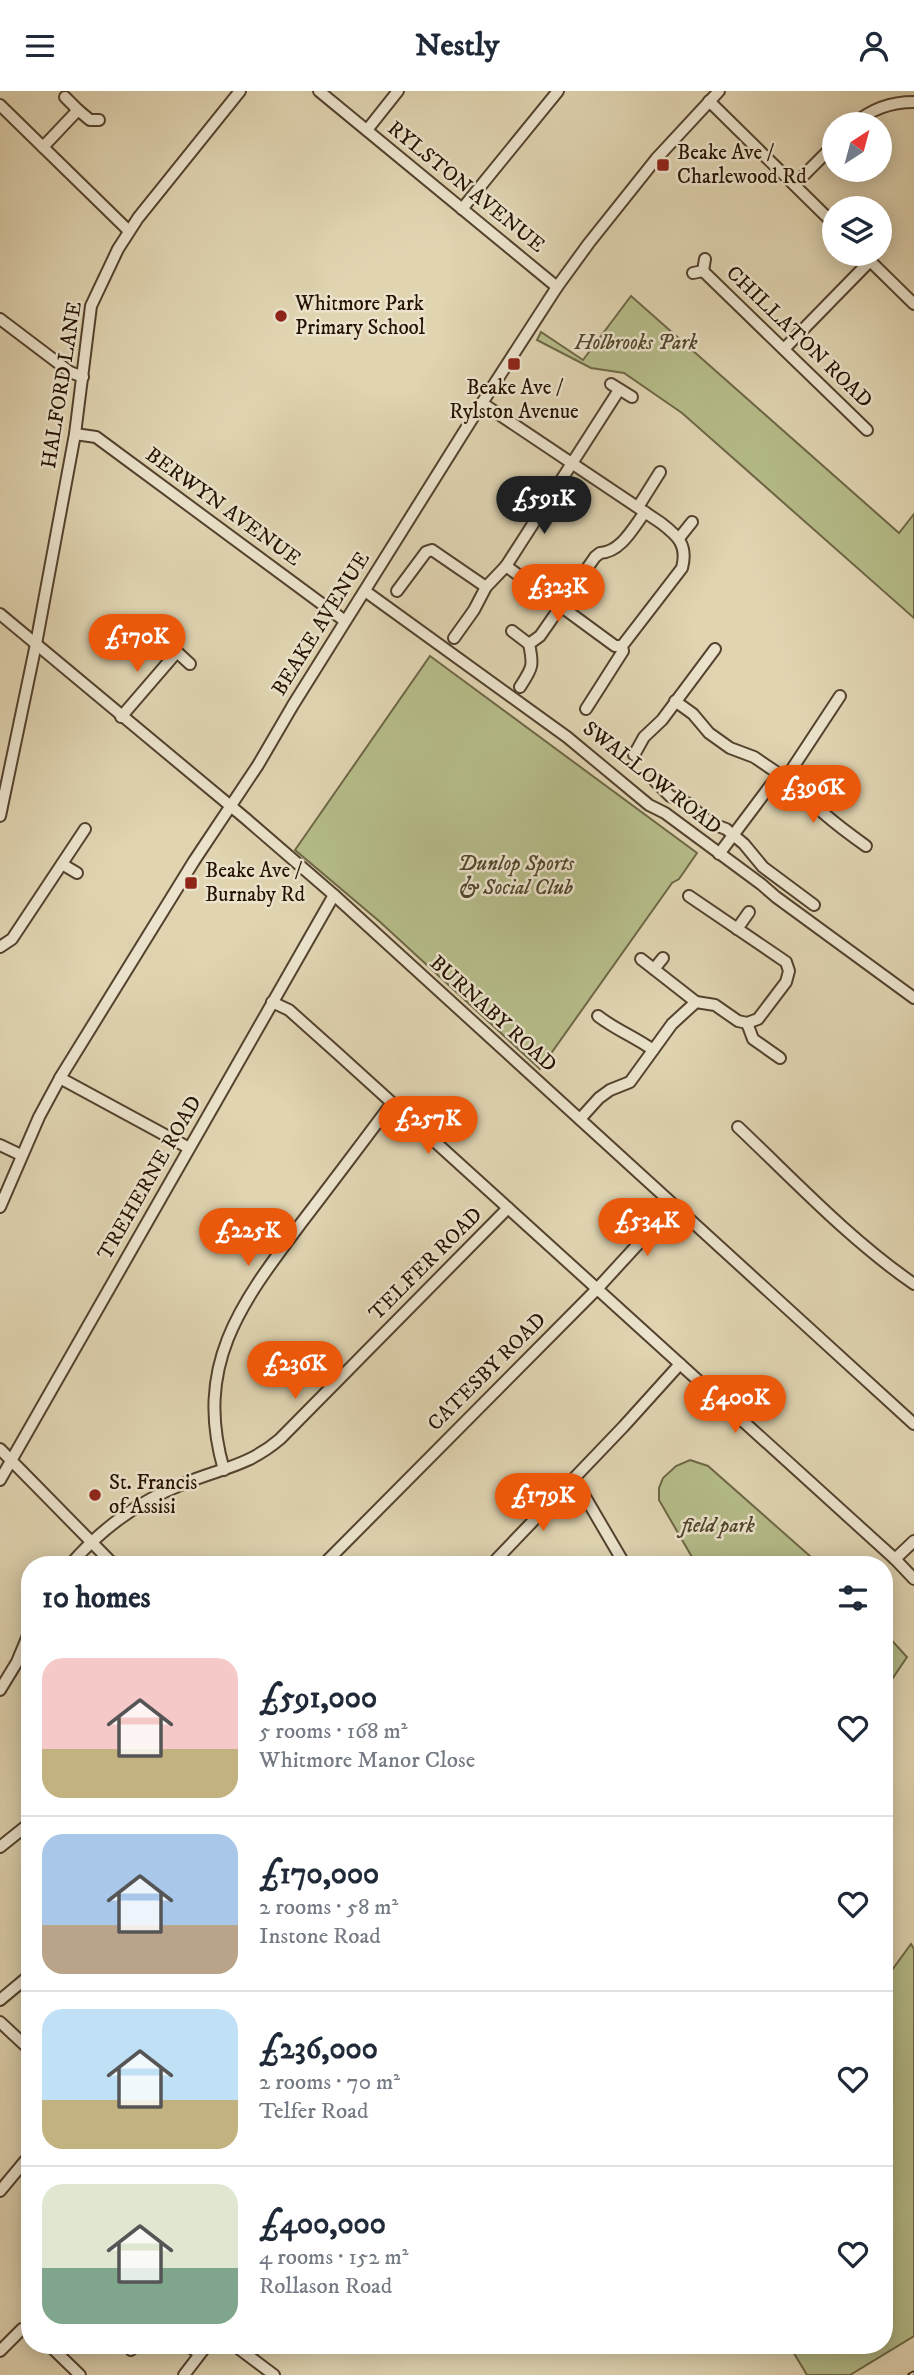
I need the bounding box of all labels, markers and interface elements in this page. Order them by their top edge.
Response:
text: Nestly [415,26,499,66]
icon: menu [21,27,59,65]
icon: person [855,27,893,65]
north arrow [822,112,892,182]
map controls [822,112,892,266]
street label: RYLSTON AVENUE [382,116,550,259]
place label: Beake Ave / Charlewood Rd [677,140,807,190]
marker: Beake Ave / Charlewood Rd [655,157,671,173]
button: layers [822,196,892,266]
street label: CHILLATON ROAD [720,260,878,414]
place label: Whitmore Park Primary School [294,291,426,341]
street label: HALFORD LANE [36,300,88,470]
marker: Whitmore Park Primary School [273,308,289,324]
park label: Holbrooks Park [573,330,698,356]
marker: Beake Ave / Rylston Avenue [506,356,522,372]
place label: Beake Ave / Rylston Avenue [449,375,579,425]
street label: BERWYN AVENUE [140,442,306,572]
pin: £591K [495,477,593,536]
text: £591K [512,484,576,513]
street label: BEAKE AVENUE [266,547,376,701]
pin: £323K [509,565,607,624]
text: £323K [528,572,588,601]
pin: £170K [88,615,186,674]
text: £170K [104,622,170,651]
street label: SWALLOW ROAD [577,716,727,840]
pin: £396K [764,765,862,825]
text: £396K [781,773,845,802]
park label: Dunlop Sports & Social Club [458,851,575,901]
place label: Beake Ave / Burnaby Rd [205,858,305,908]
marker: Beake Ave / Burnaby Rd [183,875,199,891]
street label: BURNABY ROAD [424,950,562,1078]
street label: TREHERNE ROAD [92,1091,208,1265]
pin: £257K [379,1097,477,1156]
text: £257K [395,1104,461,1133]
pin: £534K [598,1199,696,1258]
street label: TELFER ROAD [364,1202,488,1326]
text: £534K [614,1206,680,1235]
pin: £225K [199,1209,297,1268]
text: £225K [215,1216,281,1245]
street label: CATESBY ROAD [422,1307,552,1437]
pin: £236K [246,1341,344,1401]
text: £236K [263,1349,327,1378]
pin: £400K [686,1375,784,1435]
text: £400K [700,1383,770,1412]
place label: St. Francis of Assisi [109,1470,197,1520]
pin: £179K [494,1473,592,1533]
text: £179K [511,1481,575,1510]
marker: St. Francis of Assisi [87,1487,103,1503]
park label: field park [676,1513,755,1539]
icon: filters [834,1579,872,1617]
text: 10 homes [42,1580,151,1617]
text: £591,000 [259,1680,377,1717]
icon: home [98,1686,182,1770]
icon: heart [834,1709,872,1747]
text: 5 rooms · 168 m² [259,1717,407,1746]
text: Whitmore Manor Close [259,1746,475,1775]
text: £170,000 [259,1856,379,1893]
icon: home [98,1862,182,1946]
icon: heart [834,1885,872,1923]
text: 2 rooms · 58 m² [259,1893,398,1922]
text: Instone Road [259,1922,381,1951]
text: £236,000 [259,2031,378,2068]
icon: home [98,2037,182,2121]
icon: heart [834,2060,872,2098]
text: 2 rooms · 70 m² [259,2068,400,2097]
text: Telfer Road [259,2097,368,2126]
text: £400,000 [259,2206,386,2243]
icon: home [98,2212,182,2296]
icon: heart [834,2235,872,2273]
text: 4 rooms · 152 m² [259,2243,408,2272]
text: Rollason Road [259,2272,392,2301]

